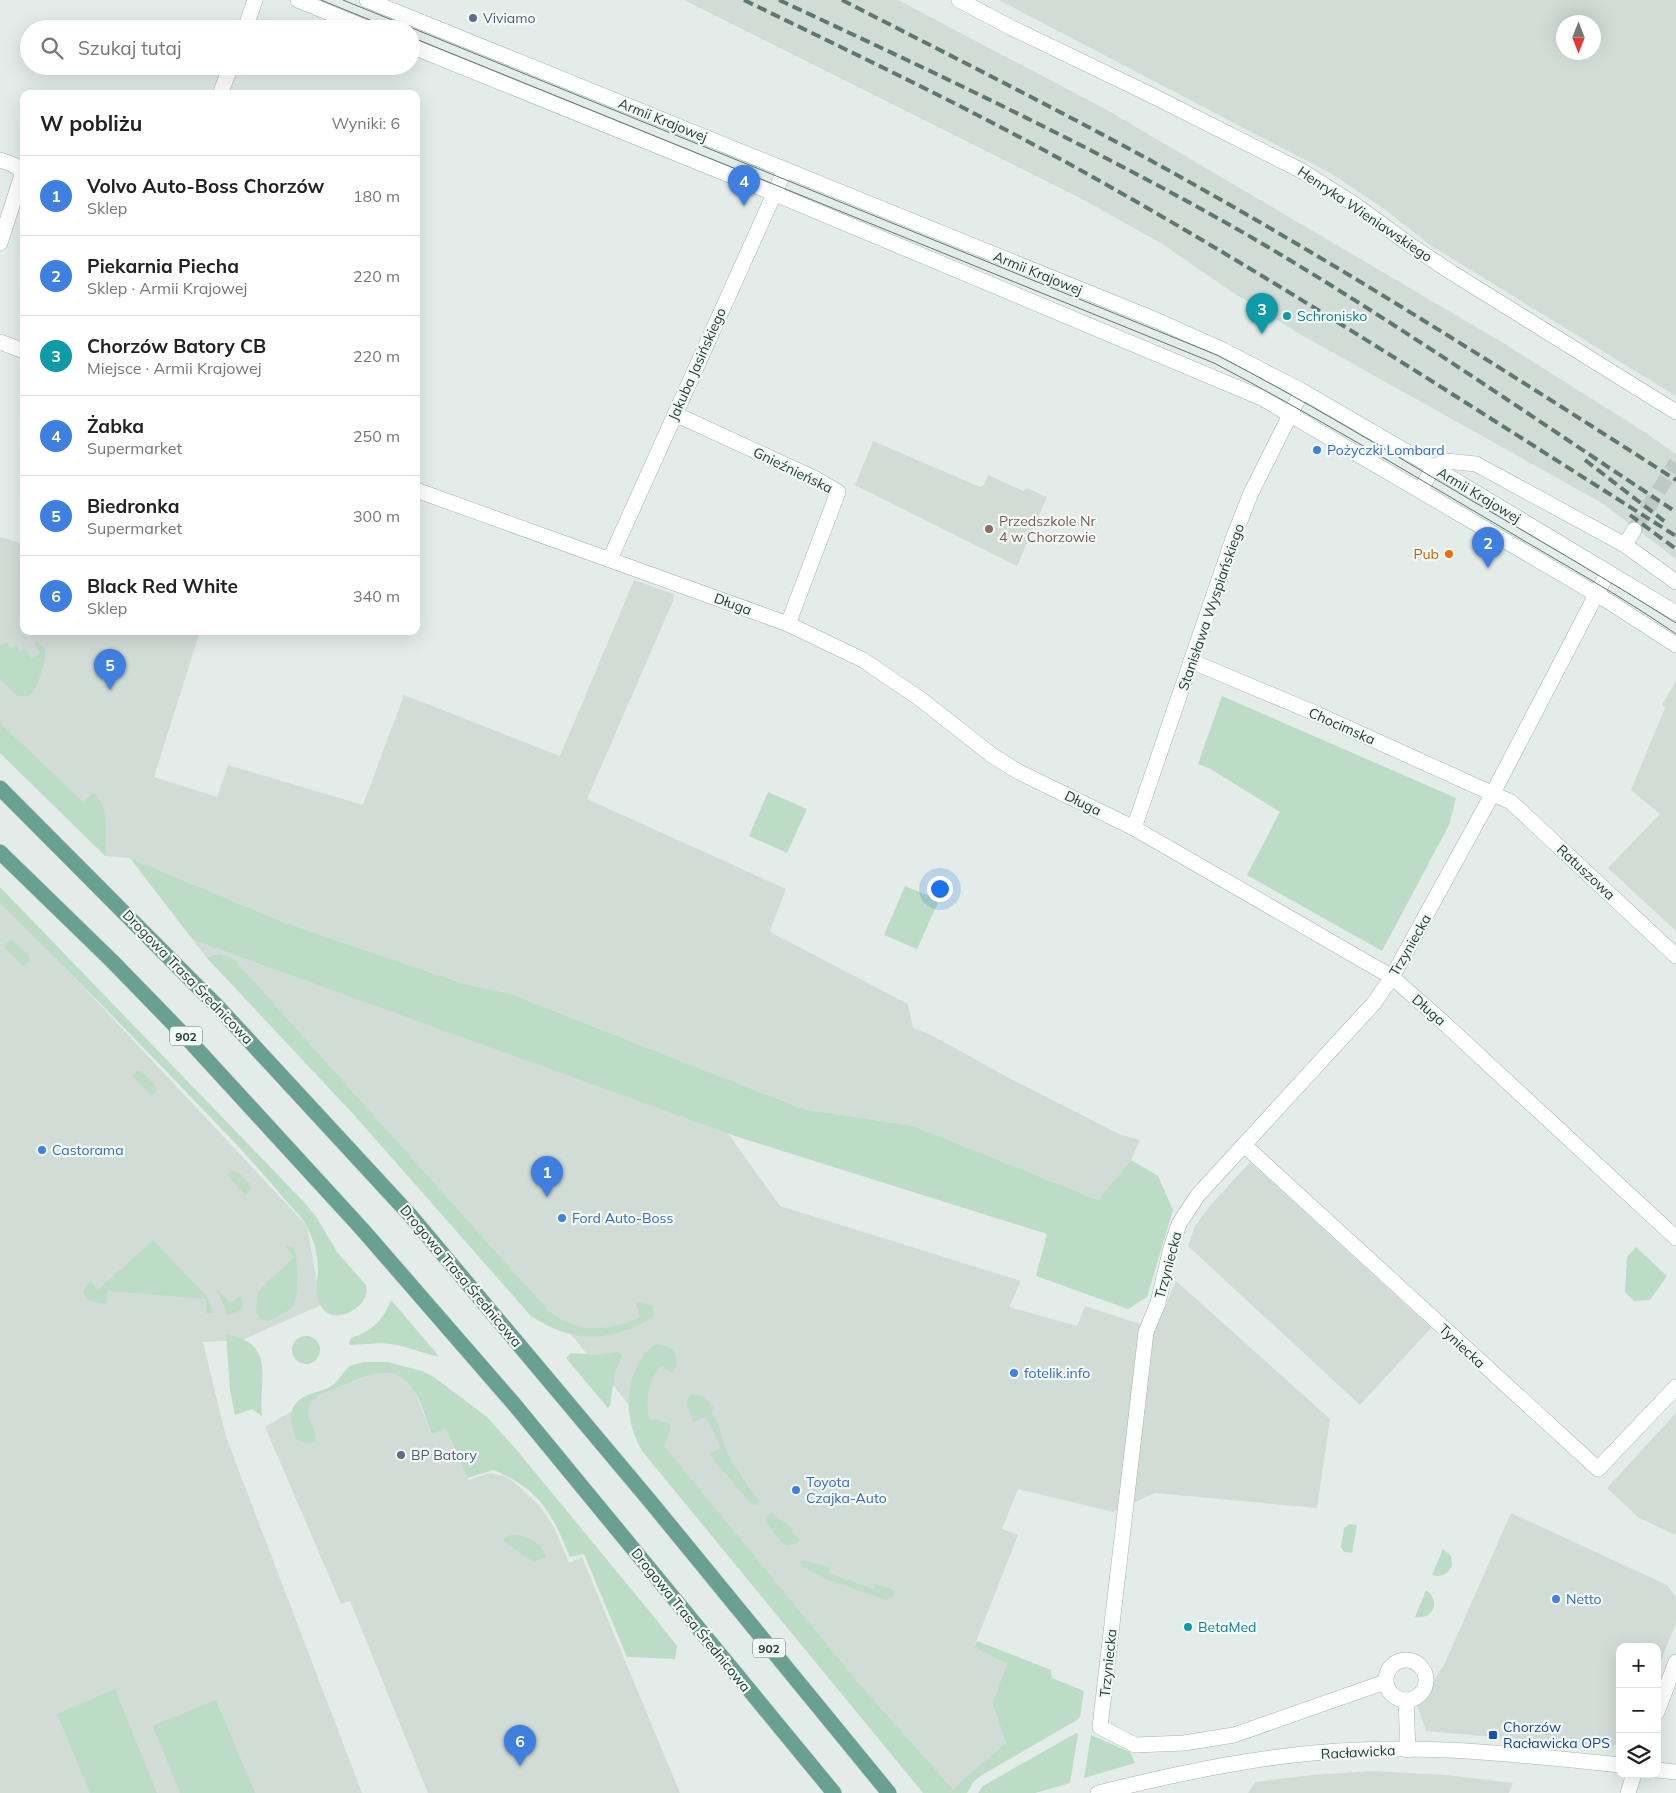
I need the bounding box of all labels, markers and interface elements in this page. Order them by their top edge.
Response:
place label: Viviamo [483,9,536,27]
marker: Viviamo [467,12,479,24]
north arrow [1556,15,1601,60]
search box [20,20,420,75]
icon: search [38,34,66,62]
text: Szukaj tutaj [78,36,181,60]
street label: Armii Krajowej [616,94,710,146]
text: W pobliżu [40,110,142,136]
text: Wyniki: 6 [331,113,400,133]
street label: Henryka Wieniawskiego [1294,162,1436,266]
pin: 4 [728,165,760,206]
text: Volvo Auto-Boss Chorzów [87,174,324,198]
text: 1 [51,186,61,206]
text: 180 m [353,186,400,206]
text: Sklep [87,198,127,218]
street label: Armii Krajowej [991,247,1085,299]
text: Piekarnia Piecha [87,254,239,278]
text: 2 [51,266,61,286]
text: 220 m [353,266,400,286]
text: Sklep · Armii Krajowej [87,278,247,298]
pin: 3 [1246,293,1278,334]
street label: Jakuba Jasińskiego [664,305,730,423]
place label: Schronisko [1297,307,1367,325]
marker: Schronisko [1281,310,1293,322]
text: Chorzów Batory CB [87,334,266,358]
text: 3 [51,346,61,366]
text: 220 m [353,346,400,366]
text: Miejsce · Armii Krajowej [87,358,262,378]
text: Żabka [87,414,144,438]
text: 4 [51,426,61,446]
text: 250 m [353,426,400,446]
text: Supermarket [87,438,182,458]
place label: Pożyczki Lombard [1327,441,1445,459]
street label: Gnieźnieńska [750,443,836,497]
marker: Pożyczki Lombard [1311,444,1323,456]
street label: Armii Krajowej [1434,463,1524,527]
text: Biedronka [87,494,179,518]
text: 5 [51,506,61,526]
text: 300 m [353,506,400,526]
place label: Przedszkole Nr 4 w Chorzowie [999,512,1096,546]
text: Supermarket [87,518,182,538]
street label: Stanisława Wyspiańskiego [1174,521,1248,693]
marker: Przedszkole Nr 4 w Chorzowie [983,523,995,535]
pin: 2 [1472,527,1504,568]
place label: Pub [1413,545,1439,563]
marker: Pub [1443,548,1455,560]
text: Black Red White [87,574,238,598]
text: 6 [51,586,61,606]
text: 340 m [353,586,400,606]
street label: Długa [712,589,754,619]
text: Sklep [87,598,127,618]
pin: 5 [94,649,126,690]
street label: Chocimska [1306,703,1378,749]
street label: Długa [1062,786,1104,820]
street label: Ratuszowa [1553,840,1619,904]
your location [927,876,953,902]
street label: Drogowa Trasa Średnicowa [119,906,257,1048]
street label: Trzyniecka [1385,911,1435,979]
street label: Długa [1408,991,1450,1029]
road number: 902 [170,1026,202,1046]
place label: Castorama [52,1141,124,1159]
marker: Castorama [36,1144,48,1156]
pin: 1 [531,1156,563,1197]
street label: Drogowa Trasa Średnicowa [396,1201,526,1351]
place label: Ford Auto-Boss [572,1209,673,1227]
marker: Ford Auto-Boss [556,1212,568,1224]
street label: Trzyniecka [1150,1229,1186,1301]
street label: Tyniecka [1435,1320,1489,1372]
place label: fotelik.info [1024,1364,1090,1382]
marker: fotelik.info [1008,1367,1020,1379]
place label: BP Batory [411,1446,478,1464]
marker: BP Batory [395,1449,407,1461]
place label: Toyota Czajka-Auto [806,1473,887,1507]
marker: Toyota Czajka-Auto [790,1484,802,1496]
street label: Drogowa Trasa Średnicowa [627,1544,755,1696]
place label: Netto [1566,1590,1602,1608]
marker: Netto [1550,1593,1562,1605]
place label: BetaMed [1198,1618,1256,1636]
marker: BetaMed [1182,1621,1194,1633]
street label: Trzyniecka [1095,1628,1121,1698]
road number: 902 [753,1639,785,1658]
map controls [1616,1643,1661,1778]
button: + [1616,1643,1661,1688]
button: − [1616,1688,1661,1733]
place label: Chorzów Racławicka OPS [1503,1718,1610,1752]
pin: 6 [504,1725,536,1766]
marker: Chorzów Racławicka OPS [1487,1729,1499,1741]
button: layers [1616,1733,1661,1778]
street label: Racławicka [1320,1741,1396,1763]

